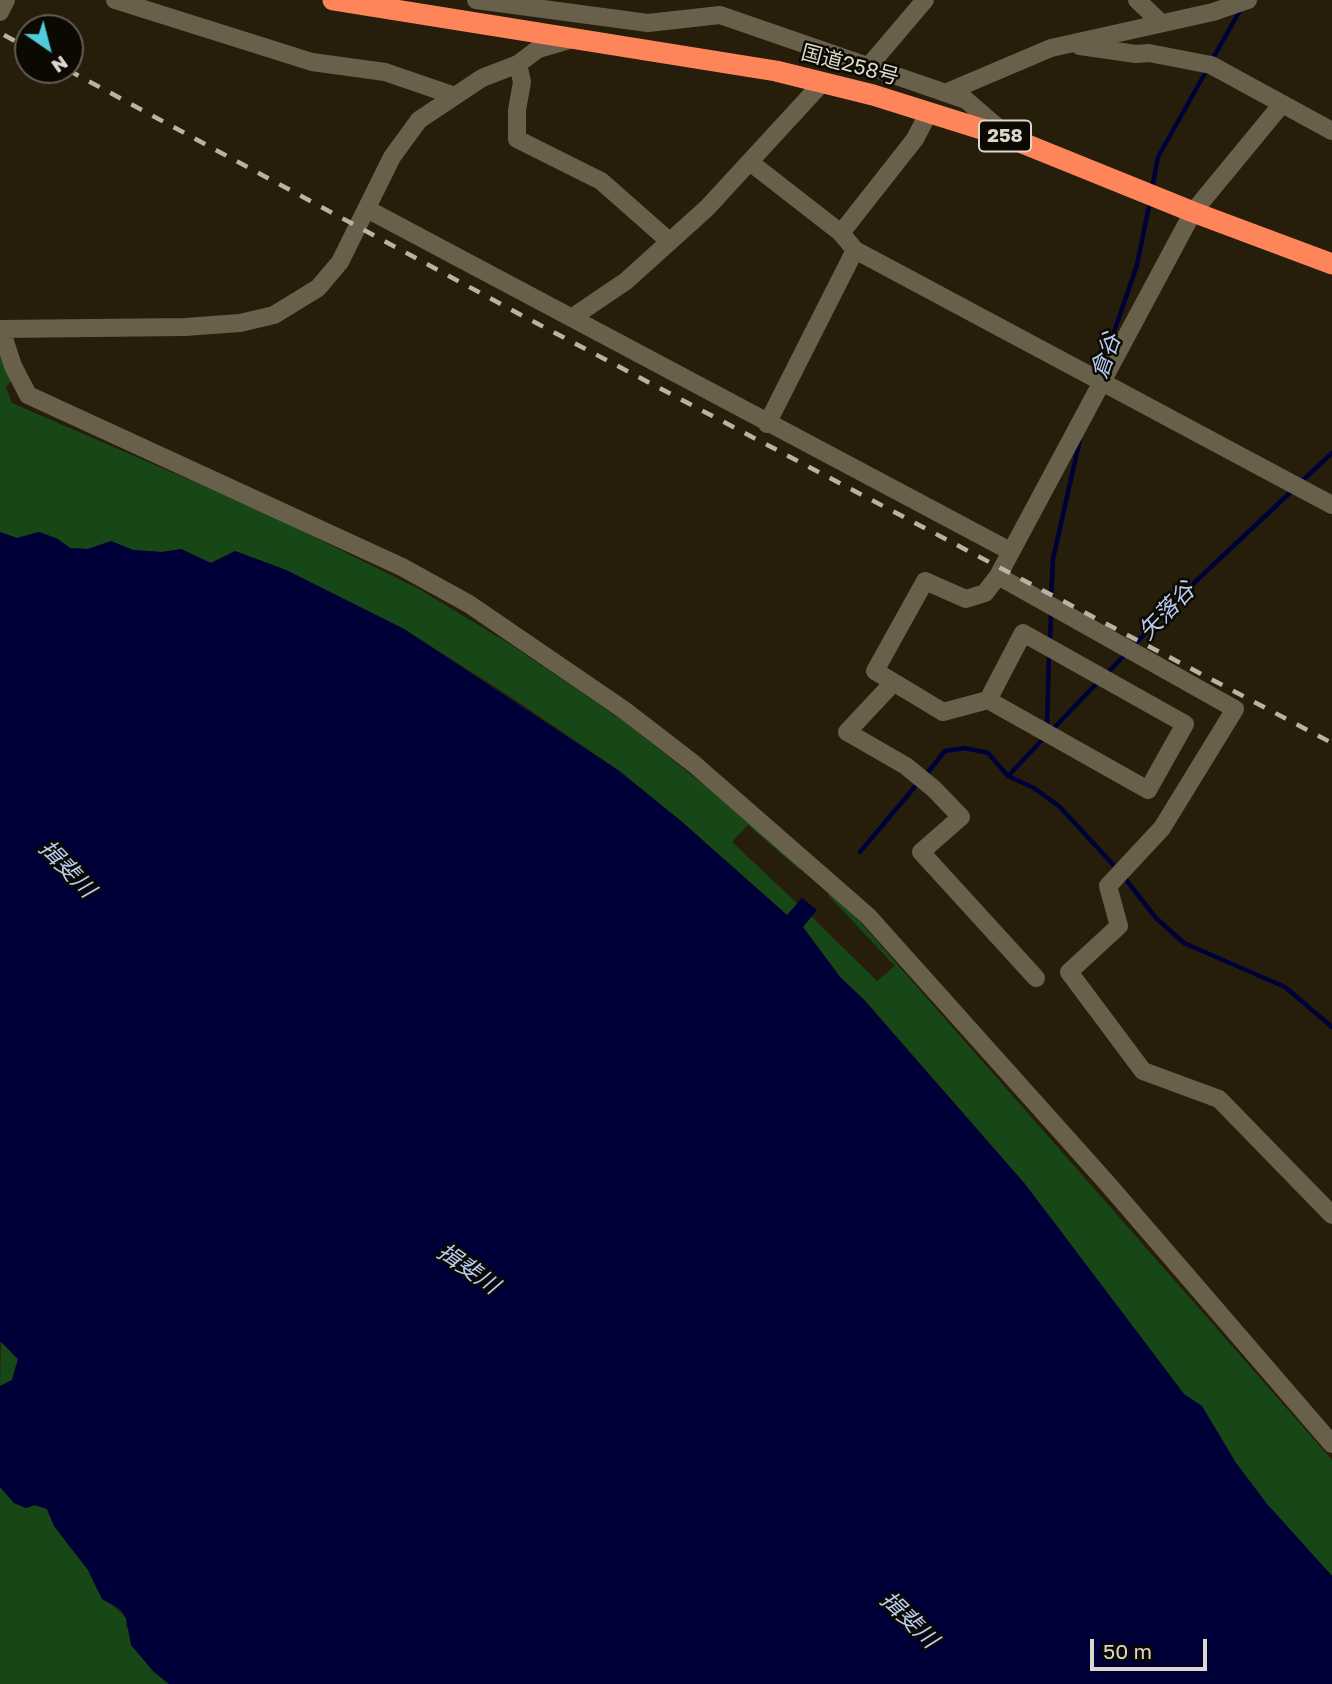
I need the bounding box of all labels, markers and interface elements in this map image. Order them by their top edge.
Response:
north arrow [14,14,84,84]
street label: 国道258号 [798,40,902,90]
text: N [48,51,73,79]
road number: 258 [979,120,1031,152]
water label: 倉谷 [1085,330,1127,382]
water label: 矢落谷 [1133,577,1201,645]
water label: 揖斐川 [33,835,101,903]
water label: 揖斐川 [432,1238,504,1300]
water label: 揖斐川 [875,1586,943,1654]
scale bar [1094,1624,1211,1668]
text: 50 m [1103,1638,1152,1664]

